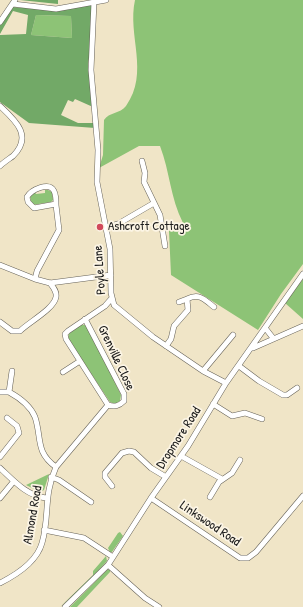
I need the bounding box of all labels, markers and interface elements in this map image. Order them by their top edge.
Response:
place label: Ashcroft Cottage [108,219,190,235]
marker: Ashcroft Cottage [95,222,105,232]
street label: Poyle Lane [90,245,110,295]
street label: Grenville Close [94,323,138,393]
street label: Dropmore Road [153,404,205,472]
street label: Almond Road [20,485,46,545]
street label: Linkswood Road [177,498,243,550]

